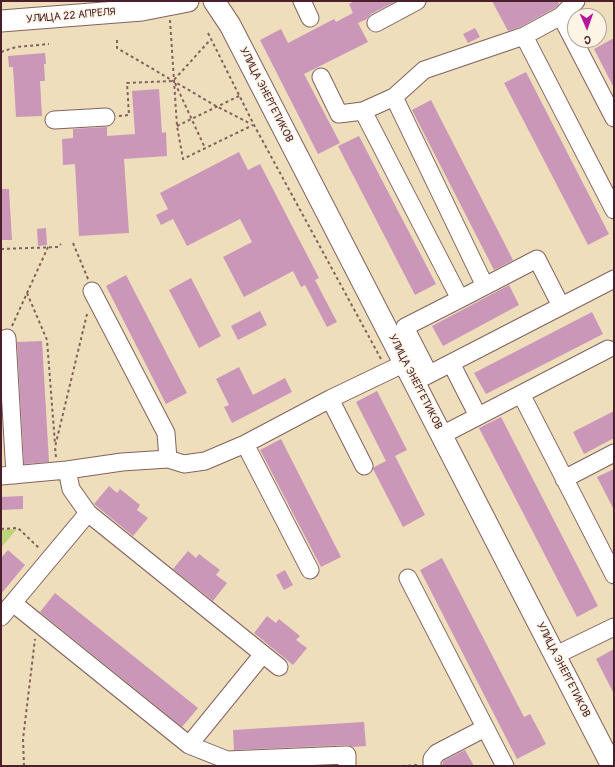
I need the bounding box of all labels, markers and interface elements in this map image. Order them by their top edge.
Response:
street label: УЛИЦА 22 АПРЕЛЯ [26,6,116,26]
north arrow [567,8,607,48]
text: С [584,33,591,46]
street label: УЛИЦА ЭНЕРГЕТИКОВ [236,45,296,145]
street label: УЛИЦА ЭНЕРГЕТИКОВ [385,332,445,432]
street label: УЛИЦА ЭНЕРГЕТИКОВ [533,620,593,720]

